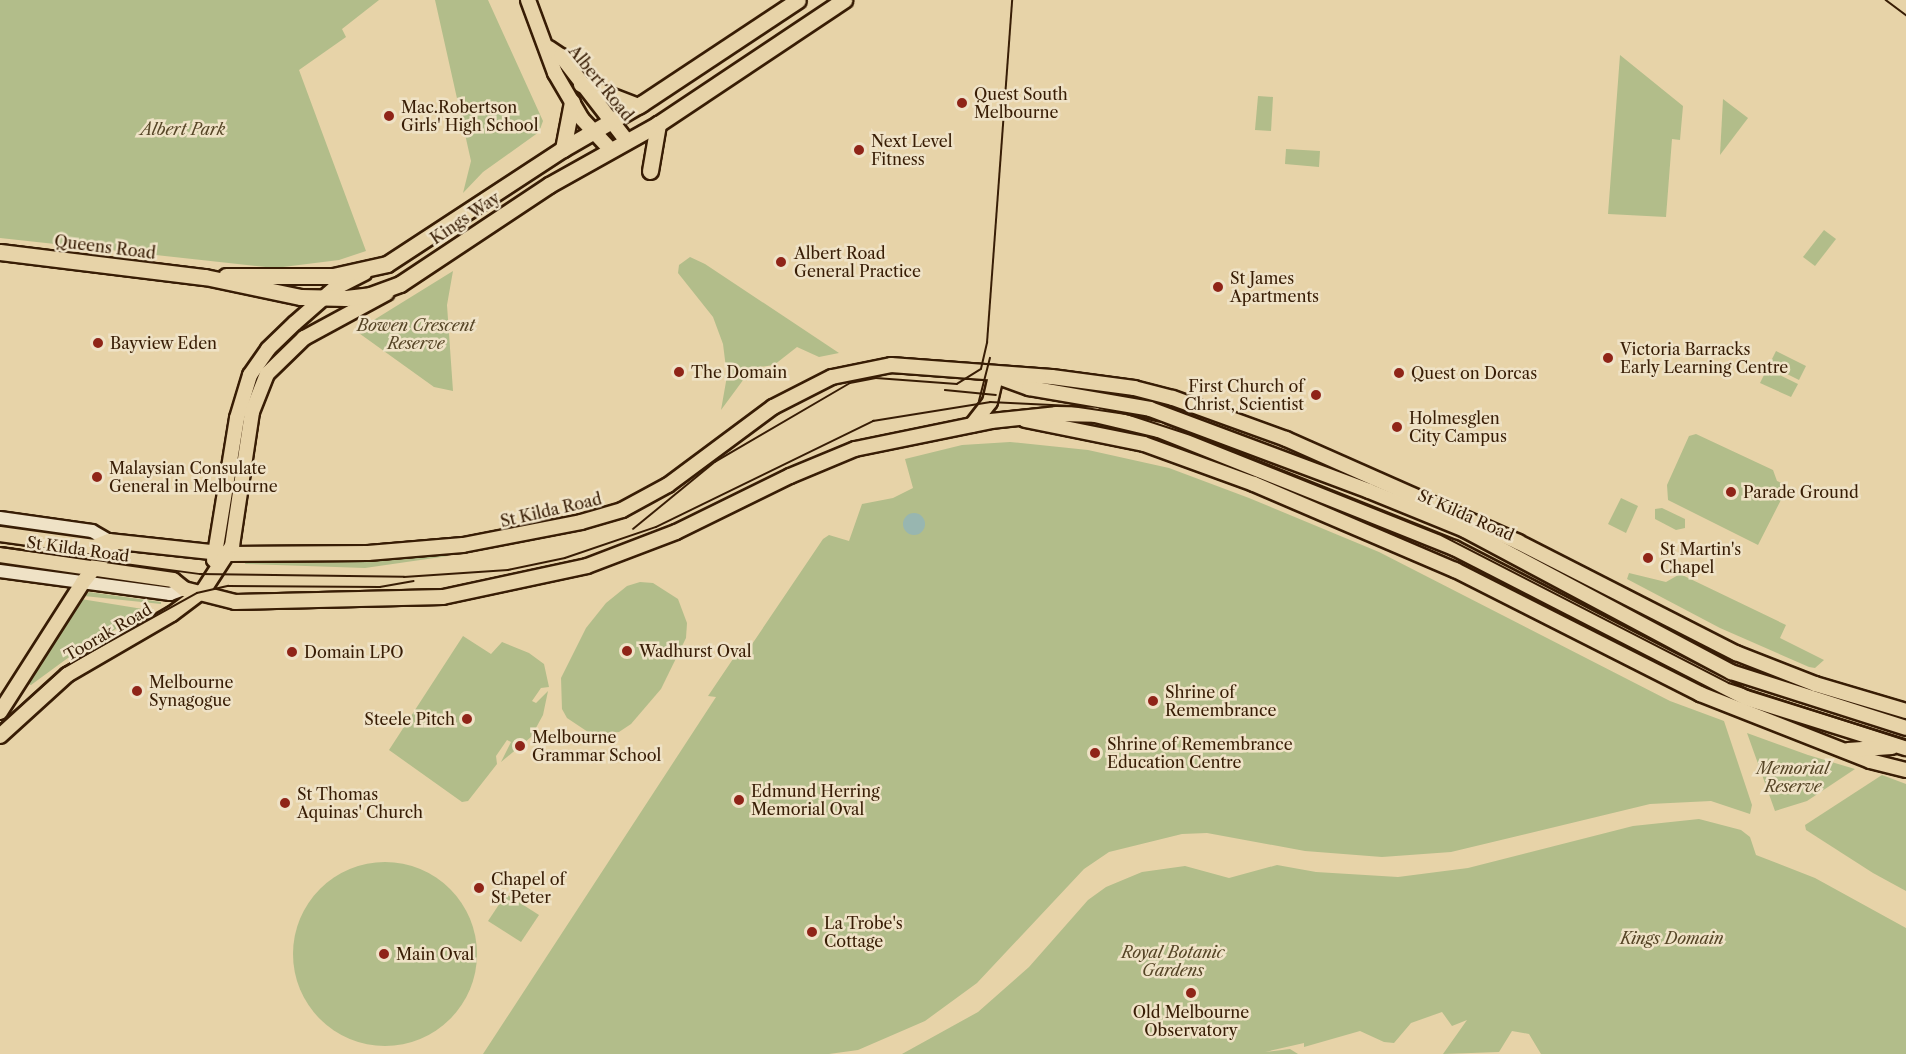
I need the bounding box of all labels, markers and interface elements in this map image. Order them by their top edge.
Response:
street label: Albert Road [565,41,637,125]
place label: Quest South Melbourne [974,84,1068,122]
marker: Quest South Melbourne [955,96,969,110]
place label: Mac.Robertson Girls' High School [401,97,539,135]
marker: Mac.Robertson Girls' High School [382,109,396,123]
park label: Albert Park [141,119,225,139]
place label: Next Level Fitness [871,131,952,169]
marker: Next Level Fitness [852,143,866,157]
street label: Kings Way [426,188,504,248]
street label: Queens Road [53,231,157,263]
place label: Albert Road General Practice [794,243,921,281]
marker: Albert Road General Practice [772,253,790,271]
place label: St James Apartments [1230,268,1319,306]
marker: St James Apartments [1211,280,1225,294]
park label: Bowen Crescent Reserve [357,315,475,353]
place label: Bayview Eden [110,333,218,353]
marker: Bayview Eden [91,336,105,350]
place label: Victoria Barracks Early Learning Centre [1620,339,1789,377]
marker: Victoria Barracks Early Learning Centre [1601,351,1615,365]
place label: The Domain [691,362,787,382]
place label: Quest on Dorcas [1411,363,1537,383]
marker: The Domain [672,365,686,379]
marker: Quest on Dorcas [1392,366,1406,380]
place label: First Church of Christ, Scientist [1184,376,1304,414]
marker: First Church of Christ, Scientist [1309,388,1323,402]
place label: Holmesglen City Campus [1409,408,1507,446]
marker: Holmesglen City Campus [1390,420,1404,434]
place label: Malaysian Consulate General in Melbourne [109,458,278,496]
marker: Malaysian Consulate General in Melbourne [90,470,104,484]
place label: Parade Ground [1743,482,1859,502]
street label: St Kilda Road [1415,485,1517,545]
marker: Parade Ground [1724,485,1738,499]
street label: St Kilda Road [498,489,604,531]
street label: St Kilda Road [25,532,131,566]
place label: St Martin's Chapel [1660,539,1741,577]
marker: St Martin's Chapel [1641,551,1655,565]
street label: Toorak Road [61,599,155,665]
place label: Wadhurst Oval [639,641,751,661]
place label: Domain LPO [304,642,404,662]
marker: Wadhurst Oval [620,644,634,658]
marker: Domain LPO [285,645,299,659]
place label: Melbourne Synagogue [149,672,234,710]
place label: Shrine of Remembrance [1165,682,1276,720]
marker: Melbourne Synagogue [130,684,144,698]
marker: Shrine of Remembrance [1146,694,1160,708]
place label: Steele Pitch [364,709,455,729]
marker: Steele Pitch [460,712,474,726]
place label: Melbourne Grammar School [532,727,662,765]
place label: Shrine of Remembrance Education Centre [1107,734,1293,772]
marker: Melbourne Grammar School [513,739,527,753]
marker: Shrine of Remembrance Education Centre [1088,746,1102,760]
park label: Memorial Reserve [1757,758,1829,796]
place label: Edmund Herring Memorial Oval [751,781,880,819]
place label: St Thomas Aquinas' Church [297,784,423,822]
marker: Edmund Herring Memorial Oval [732,793,746,807]
marker: St Thomas Aquinas' Church [278,796,292,810]
place label: Chapel of St Peter [491,869,565,907]
marker: Chapel of St Peter [472,881,486,895]
place label: La Trobe's Cottage [824,913,903,951]
marker: La Trobe's Cottage [805,925,819,939]
park label: Kings Domain [1620,928,1724,948]
park label: Royal Botanic Gardens [1122,942,1224,980]
place label: Main Oval [396,944,474,964]
marker: Main Oval [377,947,391,961]
marker: Old Melbourne Observatory [1184,986,1198,1000]
place label: Old Melbourne Observatory [1133,1002,1249,1040]

